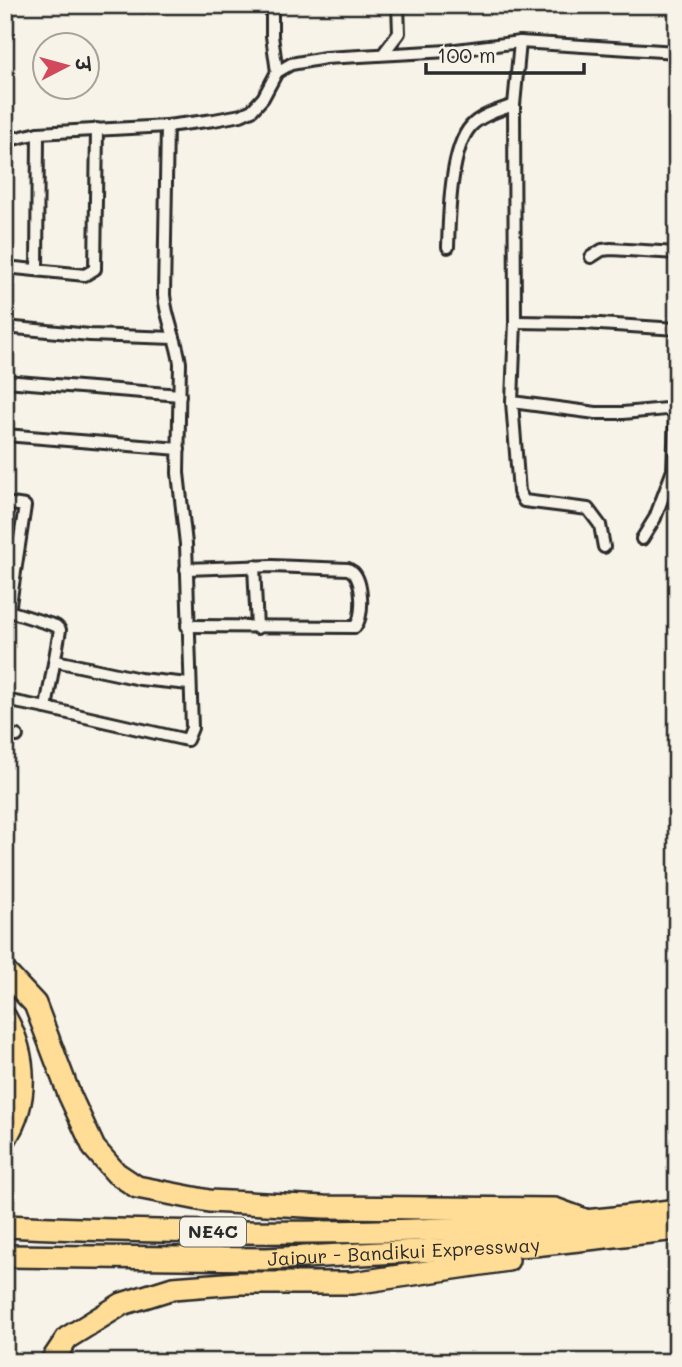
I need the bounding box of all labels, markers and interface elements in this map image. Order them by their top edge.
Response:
north arrow [32,32,102,102]
scale bar [426,32,584,76]
text: 100 m [437,41,496,68]
text: उ [70,55,97,74]
road number: NE4C [180,1218,246,1246]
street label: Jaipur - Bandikui Expressway [267,1231,541,1271]

